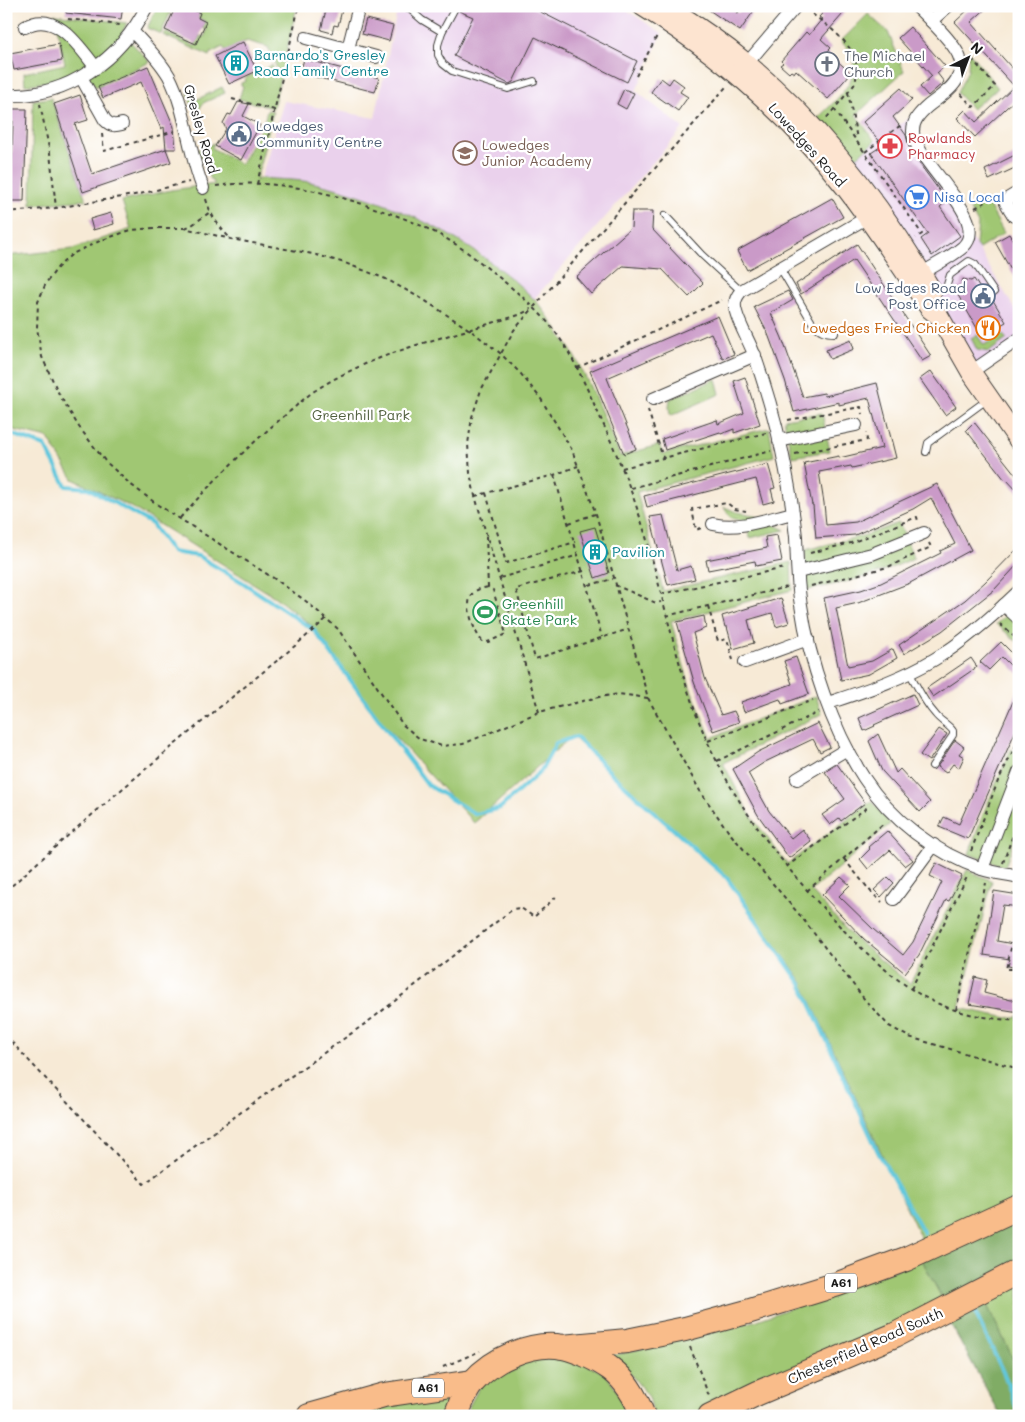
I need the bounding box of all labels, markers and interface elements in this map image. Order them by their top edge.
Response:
north arrow [942,32,992,82]
text: N [967,37,987,59]
place label: Barnardo's Gresley Road Family Centre [254,45,389,80]
place label: The Michael Church [844,46,925,81]
building icon: Barnardo's Gresley Road Family Centre [223,50,249,76]
church icon: The Michael Church [814,51,840,77]
street label: Gresley Road [180,82,223,176]
street label: Lowedges Road [765,99,850,191]
place label: Lowedges Community Centre [256,116,383,151]
public building icon: Lowedges Community Centre [226,121,252,147]
place label: Rowlands Pharmacy [908,128,976,163]
pharmacy icon: Rowlands Pharmacy [877,133,903,159]
place label: Lowedges Junior Academy [482,135,592,170]
school or university icon: Lowedges Junior Academy [452,140,478,166]
supermarket icon: Nisa Local [904,184,930,210]
place label: Nisa Local [934,187,1005,206]
place label: Low Edges Road Post Office [855,278,966,313]
public building icon: Low Edges Road Post Office [970,283,996,309]
restaurant icon: Lowedges Fried Chicken [975,315,1001,341]
place label: Lowedges Fried Chicken [802,318,970,337]
park label: Greenhill Park [312,405,410,424]
building icon: Pavilion [582,539,608,565]
place label: Pavilion [612,542,665,561]
place label: Greenhill Skate Park [502,594,577,629]
sports icon: Greenhill Skate Park [472,599,498,625]
road number: A61 [825,1274,857,1292]
street label: Chesterfield Road South [784,1303,945,1388]
road number: A61 [412,1379,444,1398]

